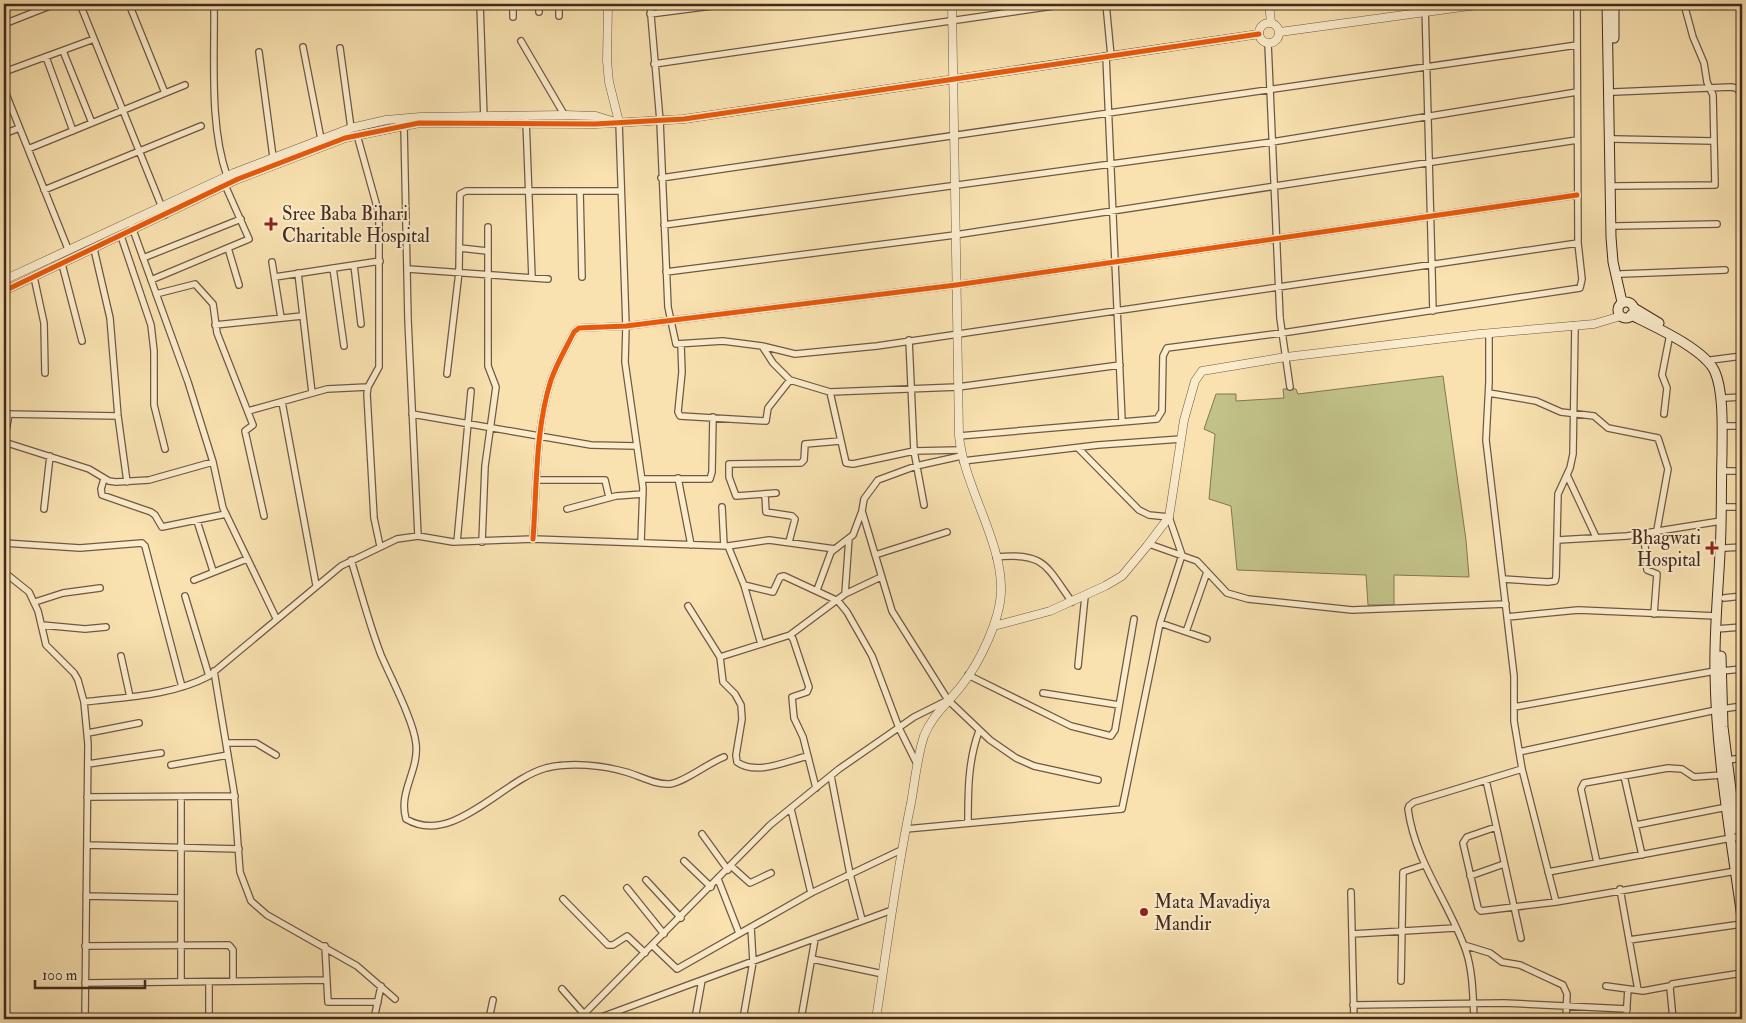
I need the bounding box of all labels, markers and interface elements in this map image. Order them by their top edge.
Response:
place label: Sree Baba Bihari Charitable Hospital [282,202,430,249]
marker: Sree Baba Bihari Charitable Hospital [264,217,278,231]
place label: Bhagwati Hospital [1631,526,1701,573]
marker: Bhagwati Hospital [1705,541,1719,555]
place label: Mata Mavadiya Mandir [1154,890,1270,936]
marker: Mata Mavadiya Mandir [1138,906,1150,918]
scale bar [35,958,145,990]
text: 100 m [42,966,78,985]

